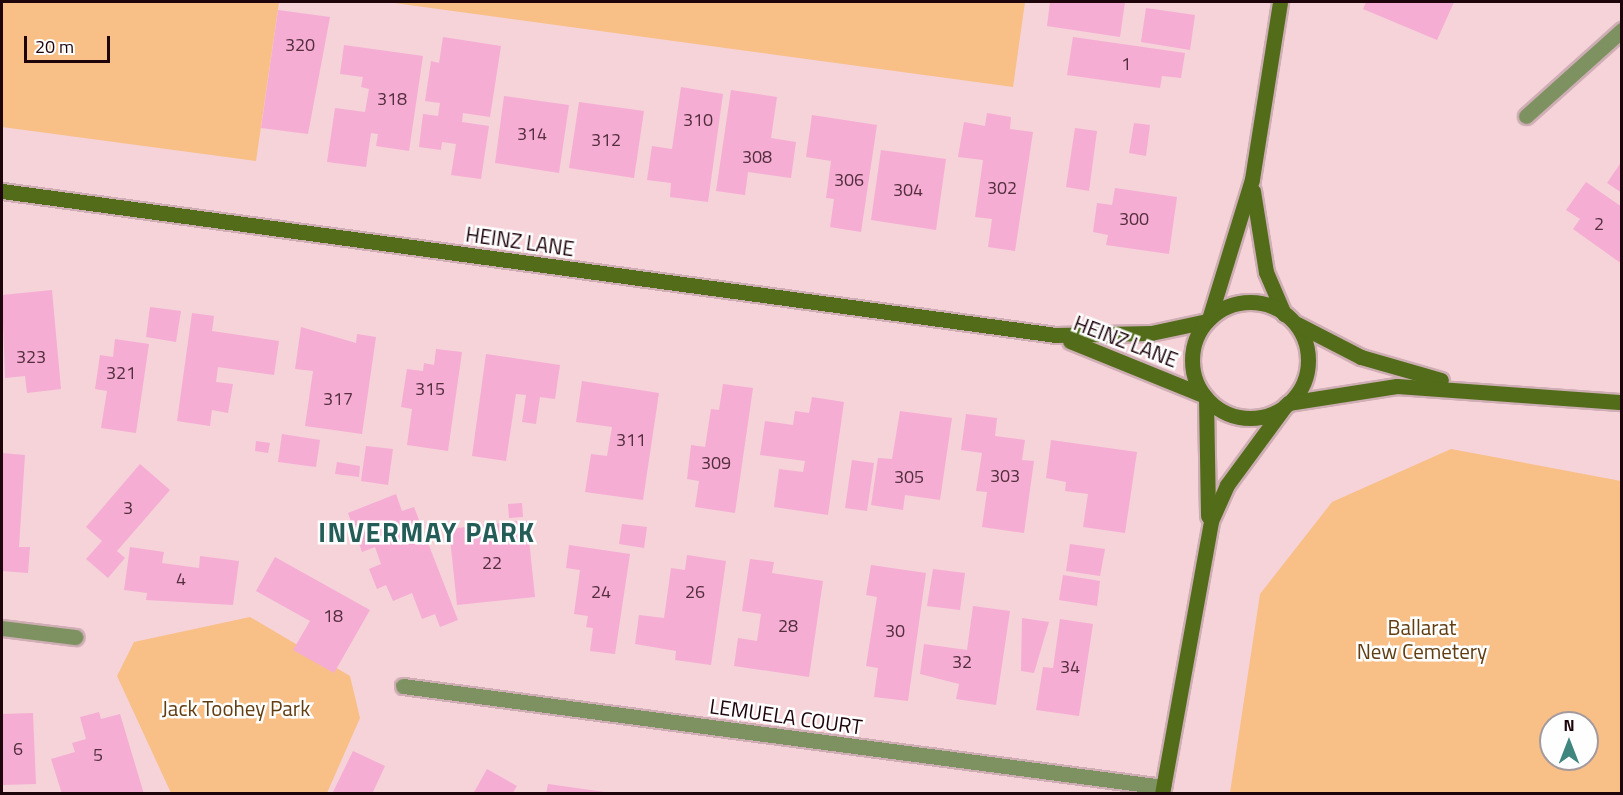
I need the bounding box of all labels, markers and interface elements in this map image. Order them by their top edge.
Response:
scale bar [27,24,112,62]
text: 20 m [35,33,74,60]
house number: 320 [285,34,315,56]
house number: 1 [1121,53,1131,75]
house number: 318 [377,88,407,110]
house number: 310 [683,109,713,131]
house number: 314 [517,123,547,145]
house number: 312 [591,129,621,151]
house number: 308 [742,146,772,168]
house number: 306 [834,169,864,191]
house number: 302 [987,177,1017,199]
house number: 304 [893,179,923,201]
house number: 300 [1119,208,1149,230]
house number: 2 [1594,213,1604,235]
street label: HEINZ LANE [464,221,576,261]
street label: HEINZ LANE [1070,310,1182,372]
house number: 323 [16,346,46,368]
house number: 321 [106,362,136,384]
house number: 315 [415,378,445,400]
house number: 317 [323,388,353,410]
house number: 311 [616,429,646,451]
house number: 309 [701,452,731,474]
house number: 303 [990,465,1020,487]
house number: 305 [894,466,924,488]
house number: 3 [123,497,133,519]
district label: INVERMAY PARK [318,516,536,548]
house number: 22 [482,552,502,574]
house number: 4 [176,568,186,590]
house number: 24 [591,581,611,603]
house number: 26 [685,581,705,603]
house number: 18 [323,605,343,627]
park label: Ballarat New Cemetery [1357,614,1487,664]
house number: 28 [778,615,798,637]
house number: 30 [885,620,905,642]
house number: 32 [952,651,972,673]
house number: 34 [1060,656,1080,678]
street label: LEMUELA COURT [708,693,864,739]
park label: Jack Toohey Park [162,695,310,721]
north arrow [1539,711,1599,771]
text: N [1563,713,1575,737]
house number: 6 [13,738,23,760]
house number: 5 [93,744,103,766]

